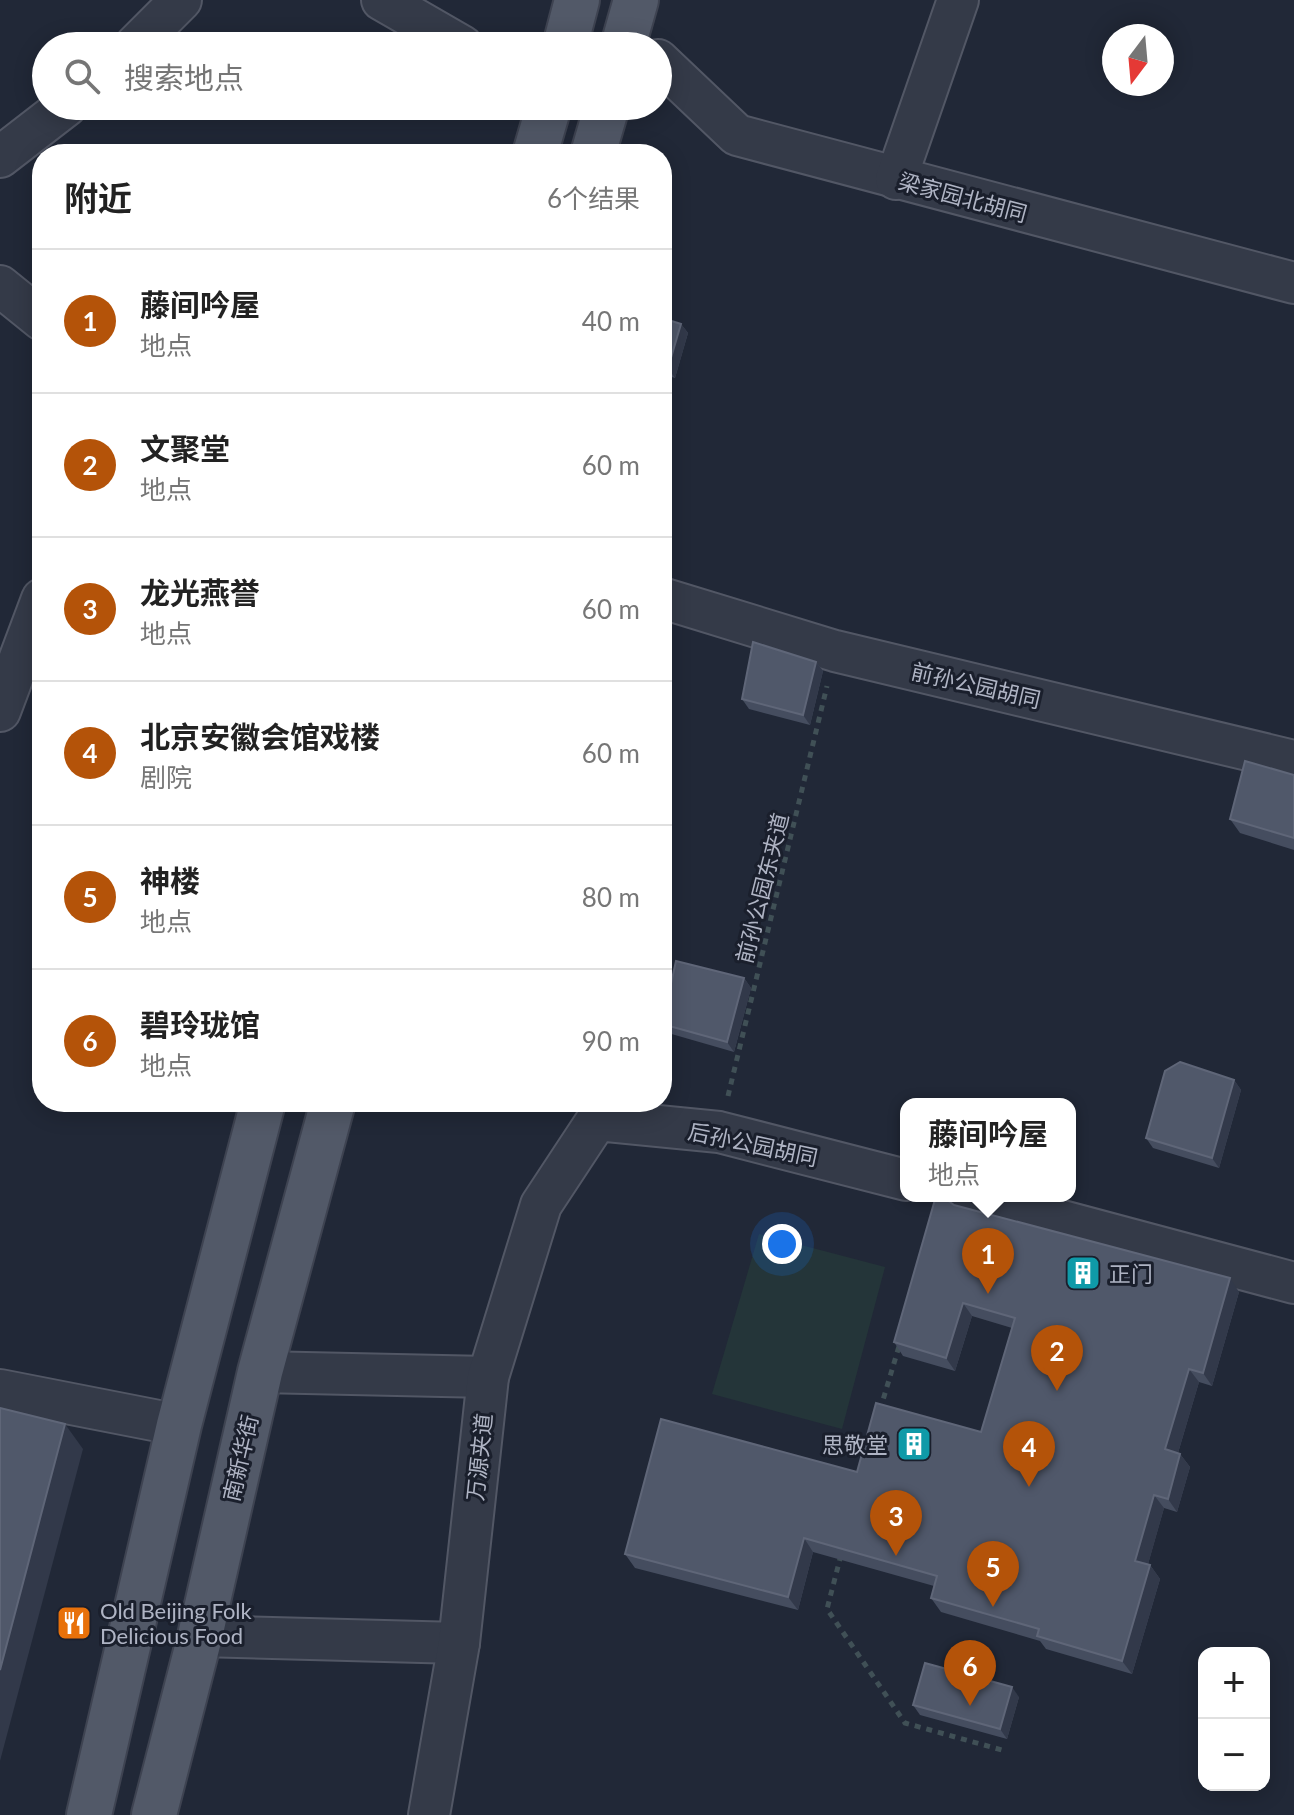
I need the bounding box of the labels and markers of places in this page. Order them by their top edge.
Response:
pin: 1 [962,1228,1014,1294]
building icon: 正门 [1064,1254,1102,1292]
place label: 正门 [1109,1260,1153,1287]
pin: 2 [1031,1325,1083,1391]
pin: 4 [1003,1421,1055,1487]
building icon: 思敬堂 [895,1425,933,1463]
place label: 思敬堂 [822,1431,888,1458]
pin: 3 [870,1490,922,1556]
pin: 5 [967,1541,1019,1607]
place label: Old Beijing Folk Delicious Food [100,1597,253,1649]
restaurant icon: Old Beijing Folk Delicious Food [55,1604,93,1642]
pin: 6 [944,1640,996,1706]

